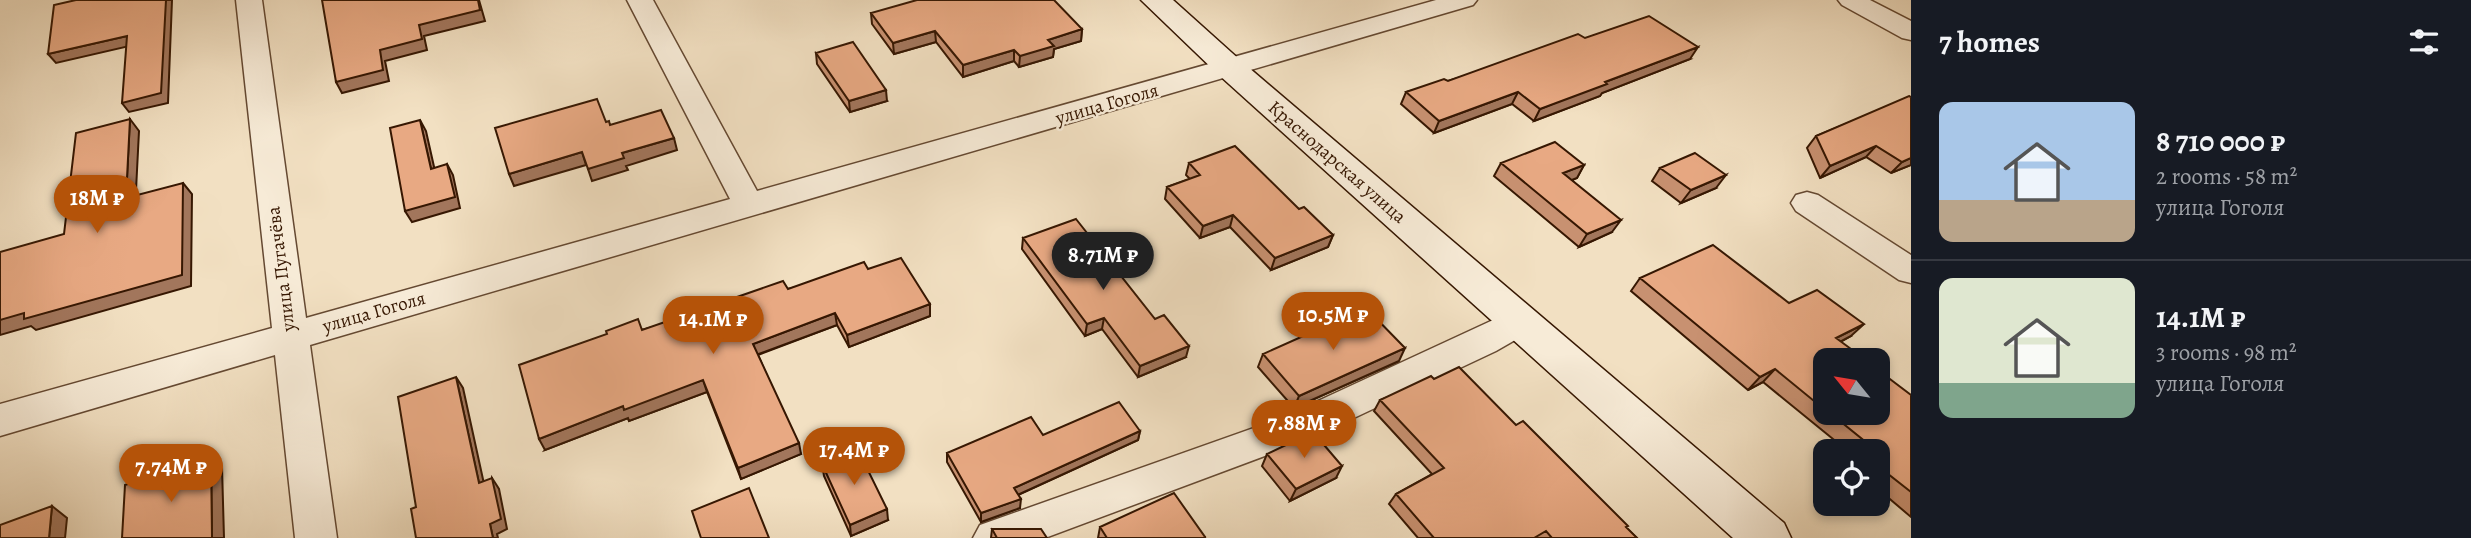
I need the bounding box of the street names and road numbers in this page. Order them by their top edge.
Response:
street label: улица Гоголя [1051,77,1162,131]
street label: Краснодарская улица [1262,95,1412,230]
street label: улица Пугачёва [260,205,302,334]
street label: улица Гоголя [318,285,429,339]

